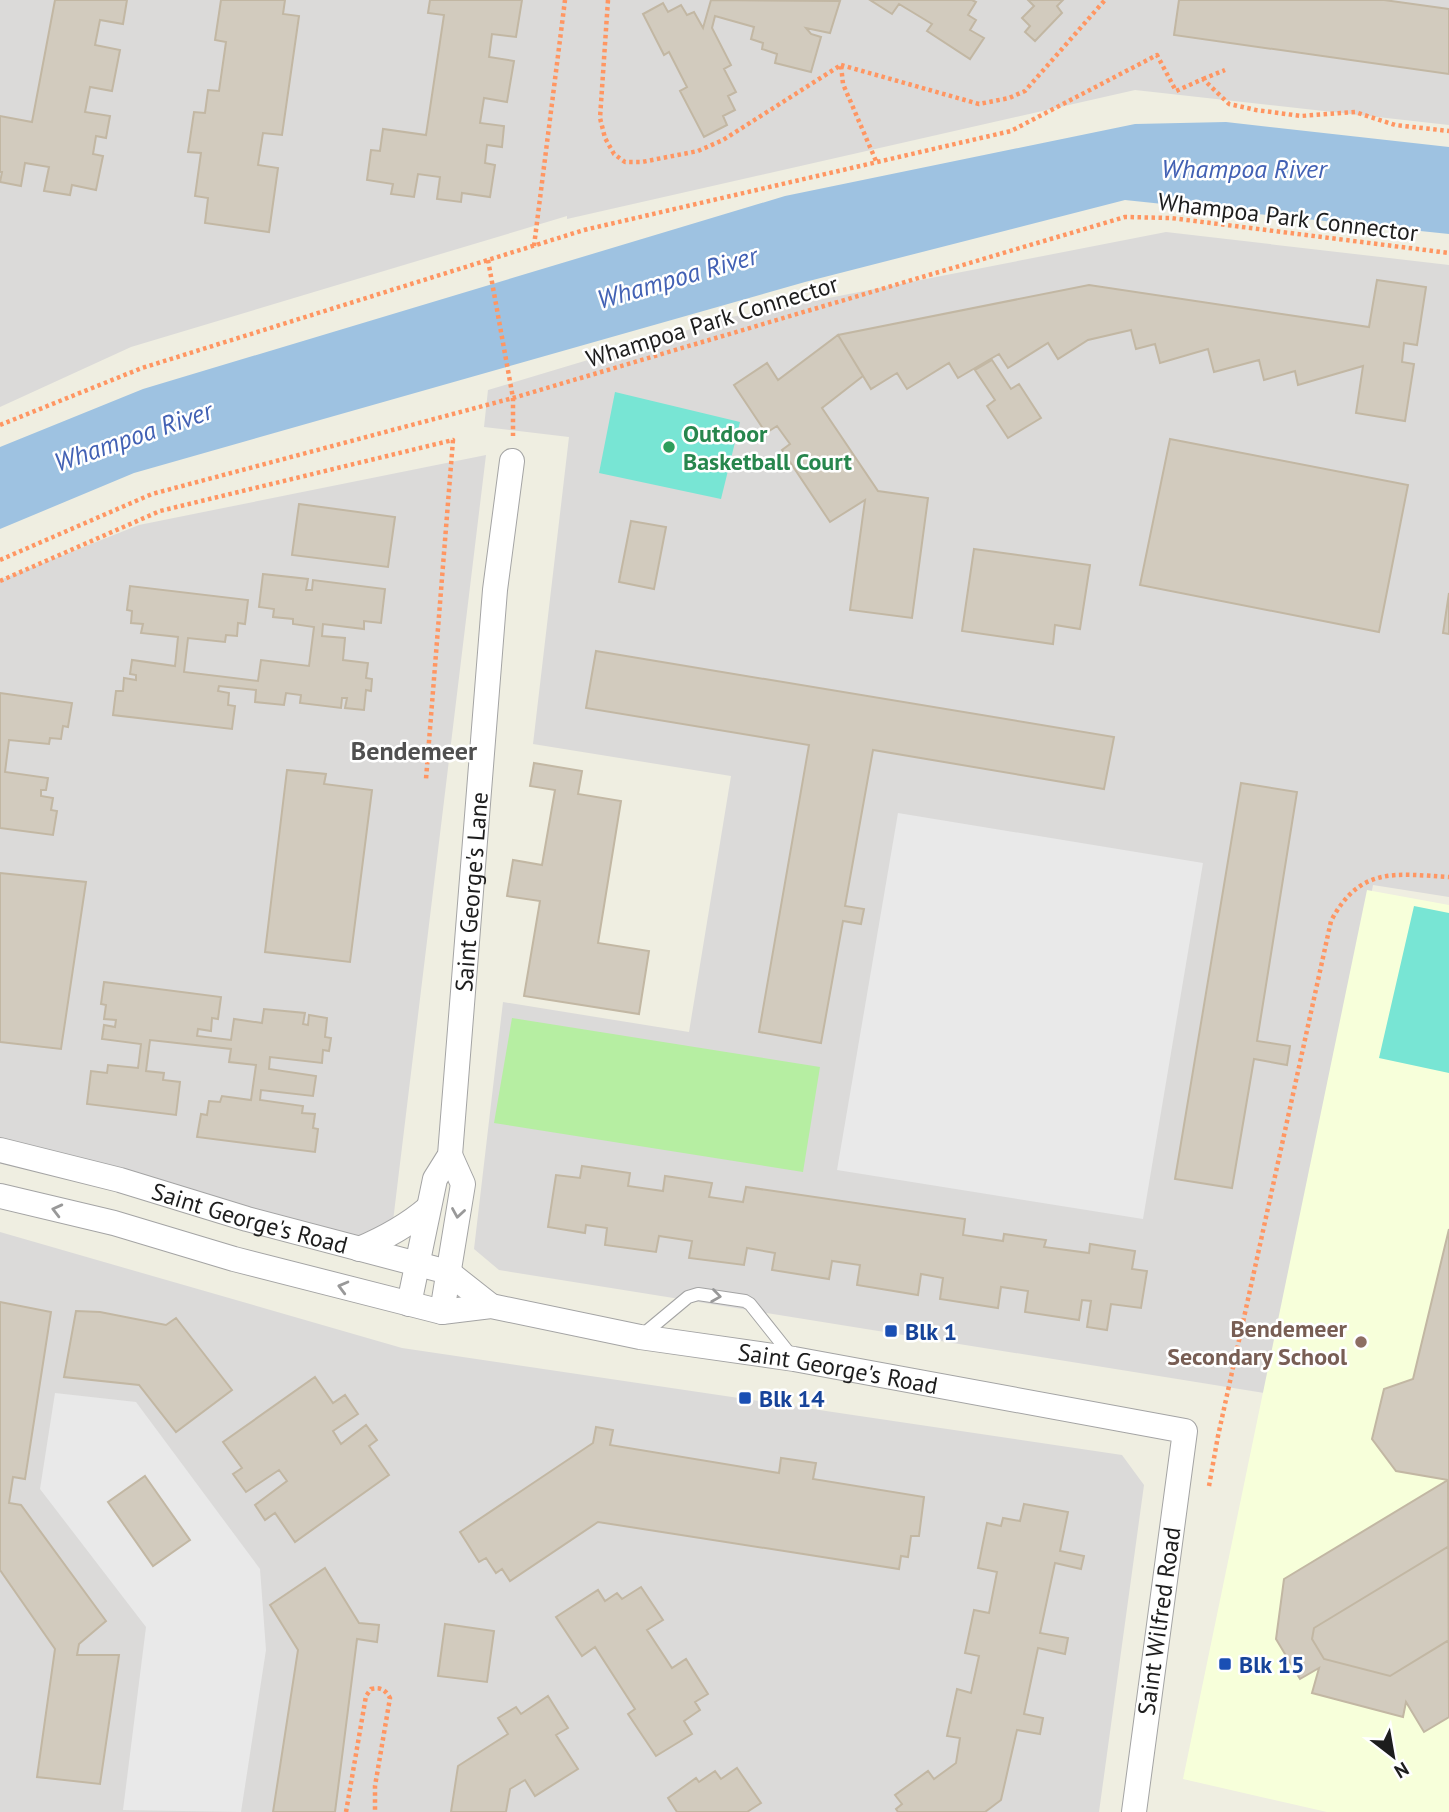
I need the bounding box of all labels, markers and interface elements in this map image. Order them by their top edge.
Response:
water label: Whampoa River [1161,152,1328,185]
street label: Whampoa Park Connector [1156,186,1420,248]
water label: Whampoa River [593,238,762,316]
street label: Whampoa Park Connector [582,268,842,374]
water label: Whampoa River [49,393,218,479]
place label: Outdoor Basketball Court [683,418,852,477]
marker: Outdoor Basketball Court [661,439,677,455]
district label: Bendemeer [351,734,478,767]
street label: Saint George's Lane [448,791,494,993]
street label: Saint George's Road [148,1175,351,1260]
one-way arrow [51,1204,63,1218]
one-way arrow [451,1207,466,1218]
one-way arrow [337,1281,349,1295]
one-way arrow [710,1289,722,1304]
place label: Bendemeer Secondary School [1167,1313,1348,1372]
place label: Blk 1 [905,1316,957,1347]
marker: Blk 1 [883,1323,899,1339]
marker: Bendemeer Secondary School [1353,1334,1369,1350]
street label: Saint George's Road [736,1336,940,1401]
place label: Blk 14 [759,1383,825,1414]
marker: Blk 14 [737,1390,753,1406]
street label: Saint Wilfred Road [1130,1525,1188,1717]
place label: Blk 15 [1239,1649,1305,1680]
marker: Blk 15 [1217,1656,1233,1672]
north arrow [1358,1721,1428,1791]
text: N [1390,1757,1413,1784]

